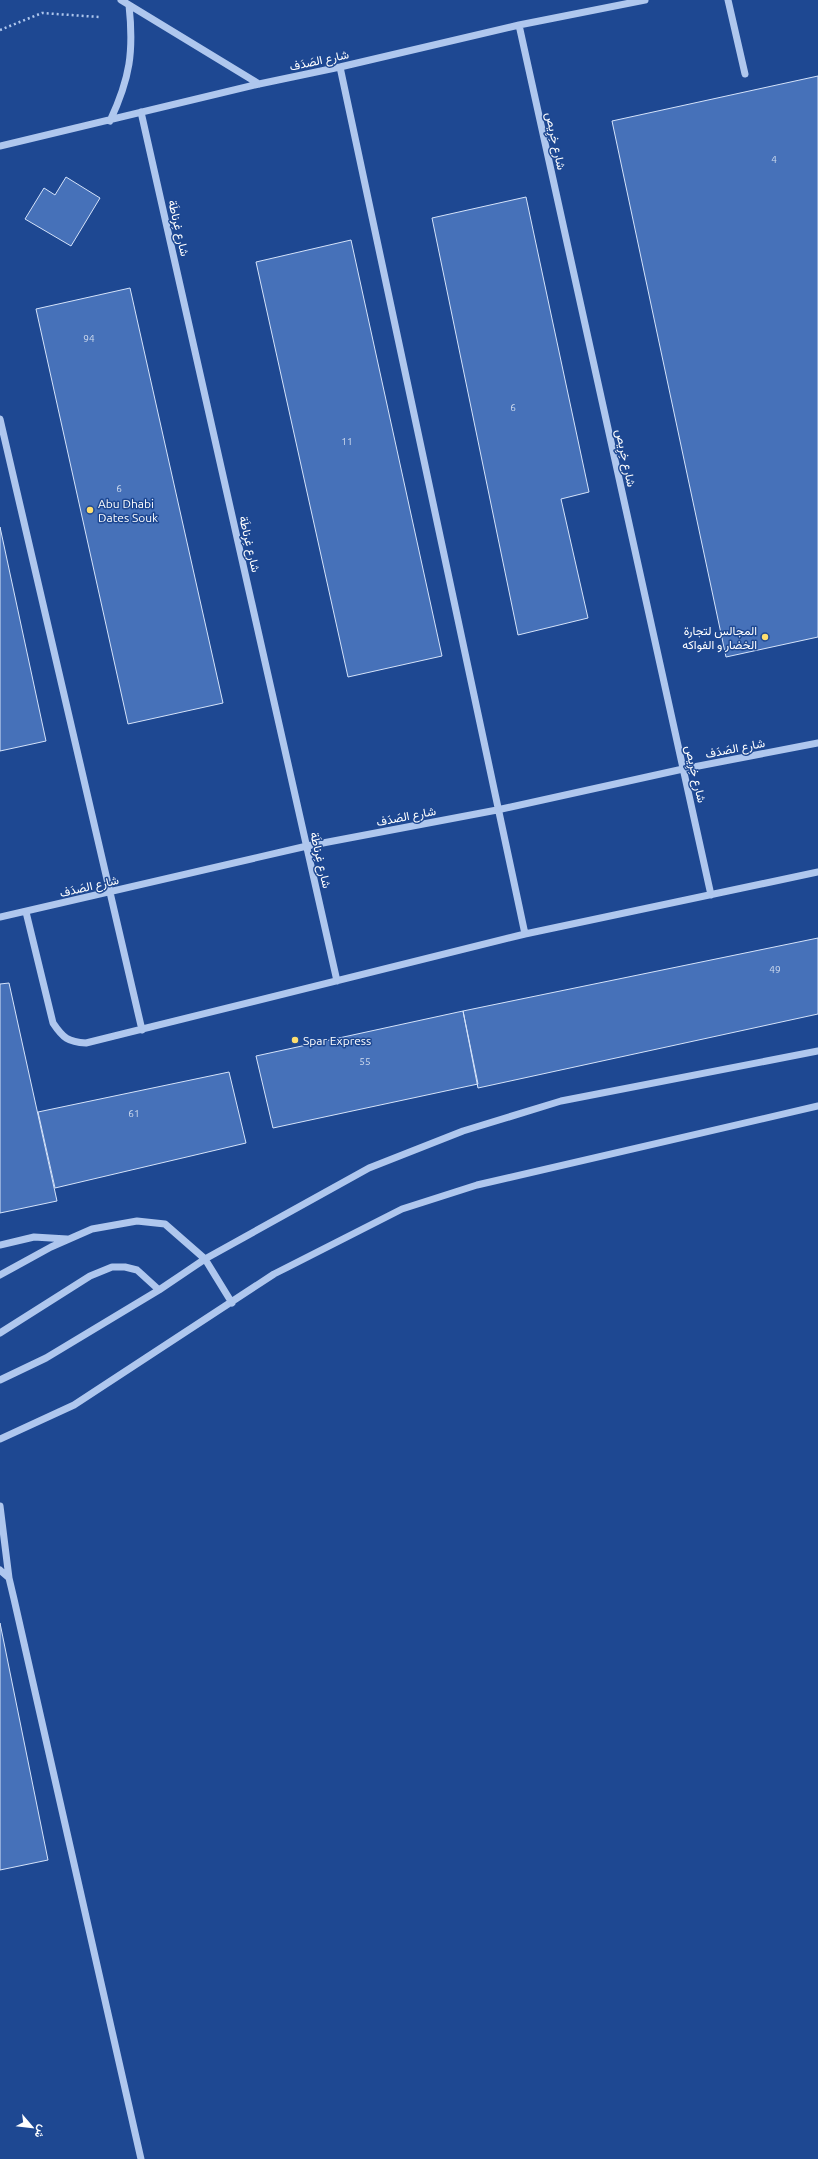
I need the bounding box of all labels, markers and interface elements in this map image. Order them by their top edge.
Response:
street label: شارع الصَدَف [288,47,350,76]
street label: شارع خِرِيص [540,111,568,172]
house number: 4 [771,154,777,165]
street label: شارع غِرناطَة [163,198,192,258]
house number: 94 [83,333,95,344]
house number: 6 [510,402,516,413]
street label: شارع خِرِيص [610,428,638,489]
house number: 11 [341,436,353,447]
house number: 6 [116,483,122,494]
place label: Abu Dhabi Dates Souk [98,497,158,524]
marker: Abu Dhabi Dates Souk [85,505,95,515]
street label: شارع غِرناطَة [234,514,263,574]
place label: المجالس لتجارة الخضار و الفواكه [682,624,757,653]
marker: المجالس لتجارة الخضار و الفواكه [760,632,770,642]
street label: شارع الصَدَف [704,736,766,763]
street label: شارع خِرِيص [680,744,709,805]
street label: شارع الصَدَف [375,804,437,831]
street label: شارع غِرناطَة [305,830,334,890]
street label: شارع الصَدَف [58,873,120,902]
house number: 49 [769,964,781,975]
place label: Spar Express [303,1034,371,1047]
marker: Spar Express [290,1035,300,1045]
house number: 55 [359,1056,371,1067]
house number: 61 [128,1108,140,1119]
north arrow [12,2107,52,2147]
text: ش [32,2123,49,2140]

